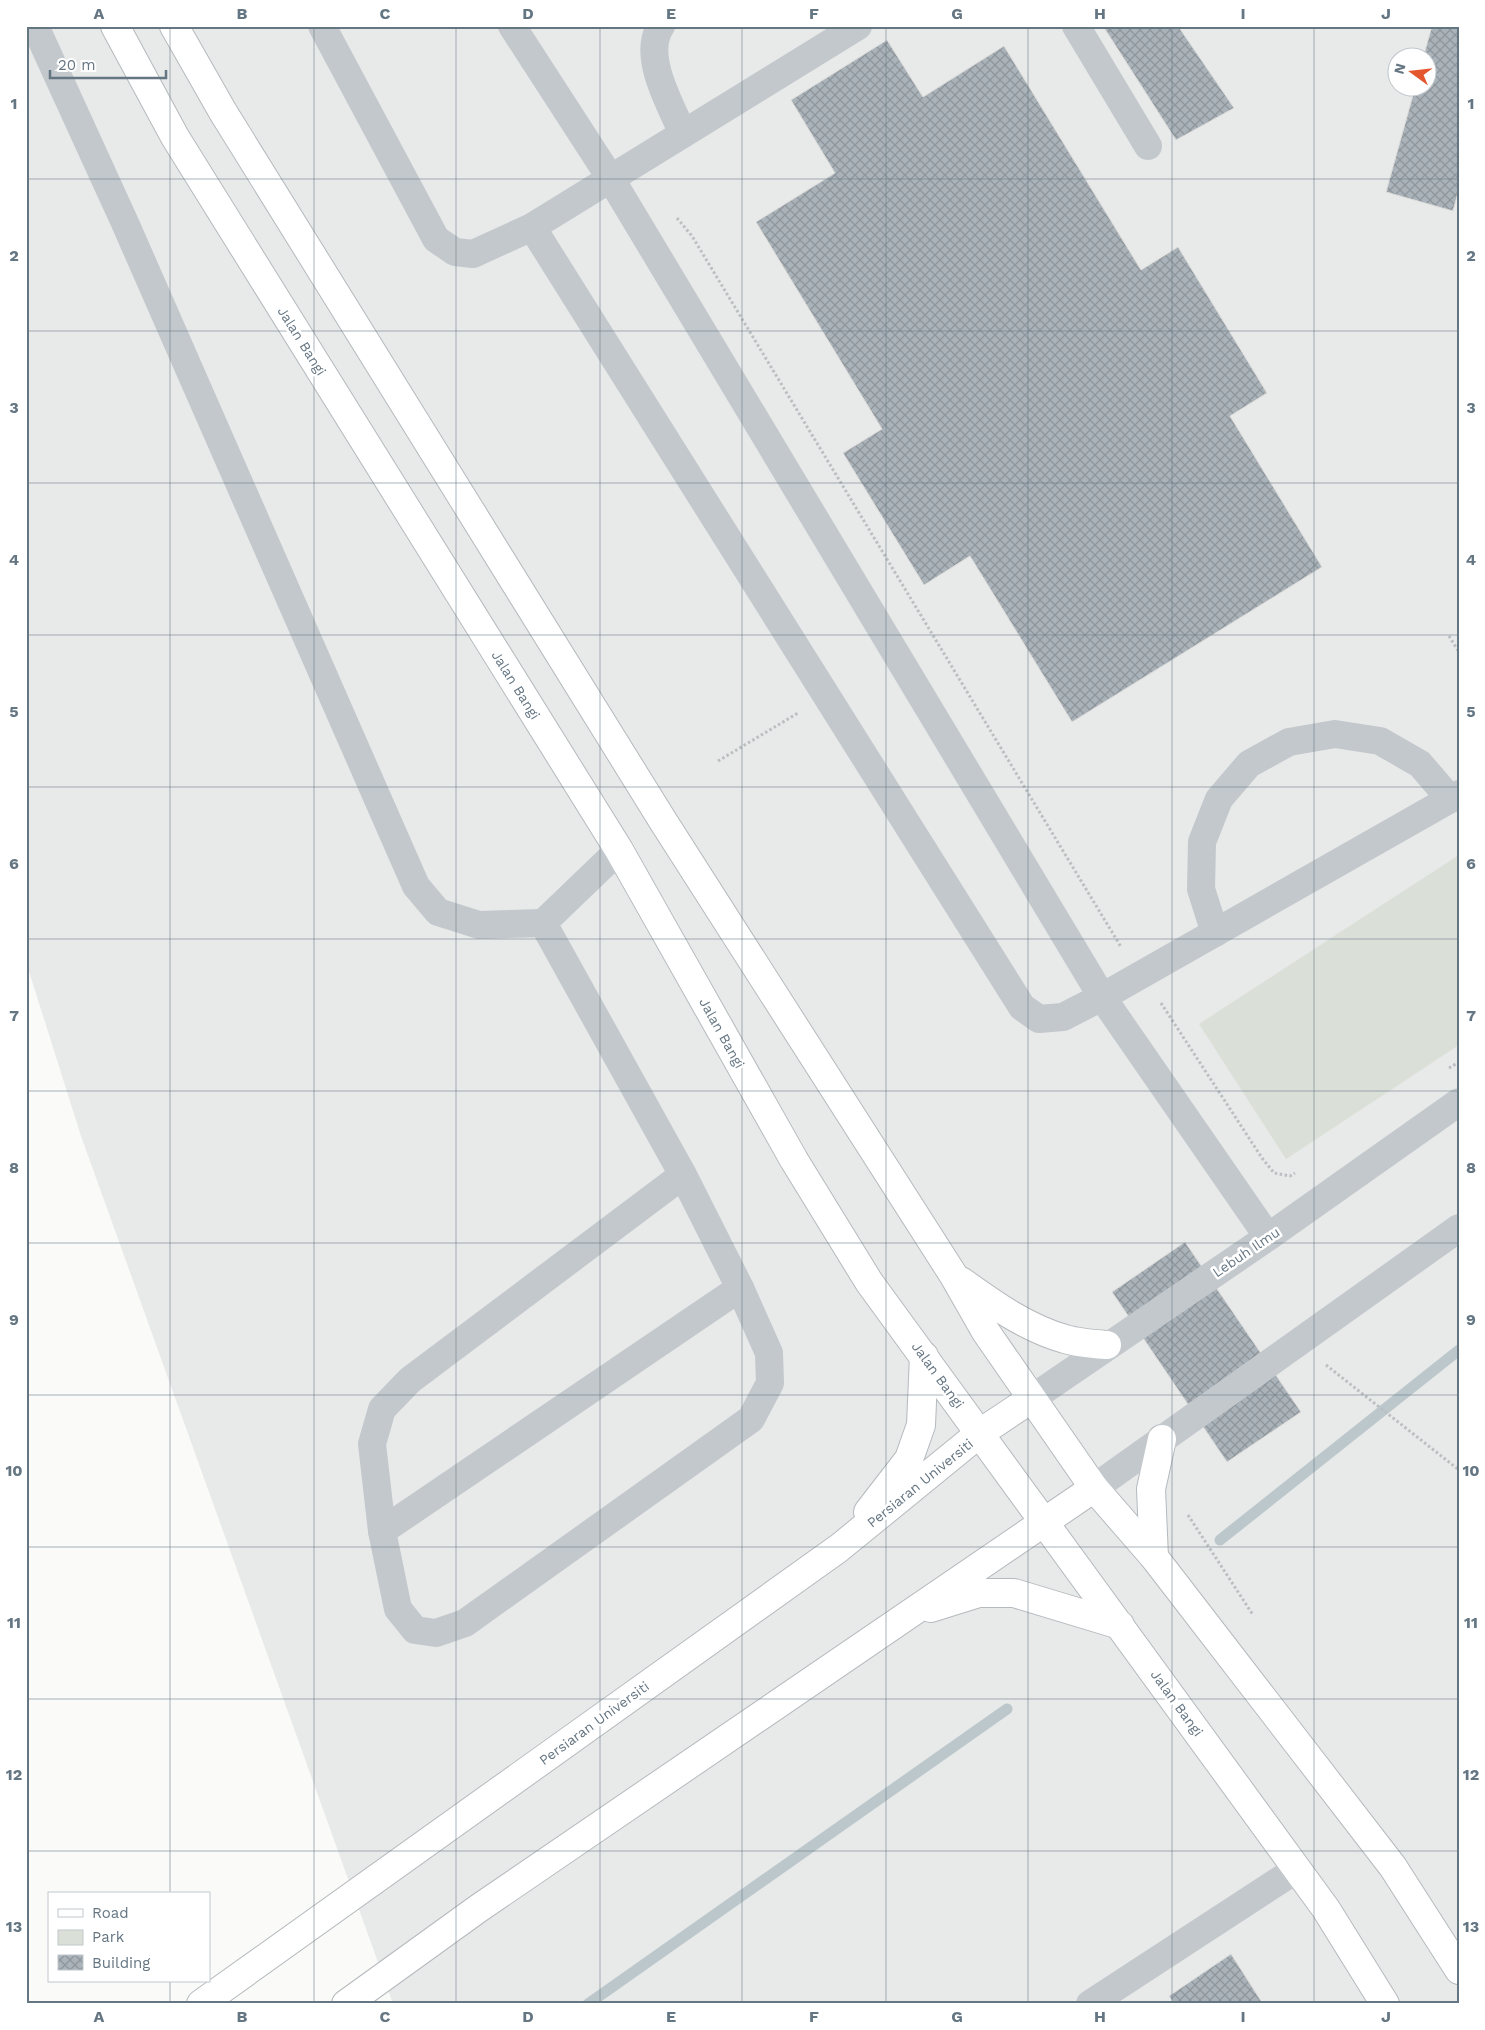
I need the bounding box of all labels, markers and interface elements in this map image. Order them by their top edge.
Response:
text: A [94,4,105,23]
text: B [237,4,248,23]
text: C [380,4,391,23]
text: D [522,4,534,23]
text: E [666,4,676,23]
text: F [809,4,819,23]
text: G [951,4,963,23]
text: H [1094,4,1106,23]
text: I [1240,4,1246,23]
text: J [1381,4,1391,23]
scale bar [50,48,166,80]
north arrow [1388,48,1438,98]
text: 20 m [58,56,96,74]
text: N [1390,62,1409,76]
text: 1 [11,94,17,113]
text: 1 [1468,94,1474,113]
text: 2 [9,246,19,265]
text: 2 [1466,246,1476,265]
street label: Jalan Bangi [275,304,329,378]
text: 3 [9,398,19,417]
text: 3 [1466,398,1476,417]
text: 4 [9,550,19,569]
text: 4 [1466,550,1476,569]
street label: Jalan Bangi [489,648,543,722]
text: 5 [9,702,19,721]
text: 5 [1466,702,1476,721]
text: 6 [9,854,19,873]
text: 6 [1466,854,1476,873]
street label: Jalan Bangi [696,995,748,1071]
text: 7 [9,1006,19,1025]
text: 7 [1466,1006,1476,1025]
text: 8 [9,1158,19,1177]
text: 8 [1466,1158,1476,1177]
street label: Lebuh Ilmu [1209,1224,1283,1280]
text: 9 [9,1310,19,1329]
text: 9 [1466,1310,1476,1329]
street label: Jalan Bangi [909,1339,967,1411]
street label: Persiaran Universiti [864,1435,976,1531]
text: 10 [5,1461,23,1480]
text: 10 [1462,1461,1480,1480]
text: 11 [7,1613,21,1632]
text: 11 [1464,1613,1478,1632]
street label: Jalan Bangi [1148,1667,1206,1739]
street label: Persiaran Universiti [536,1678,652,1768]
text: 12 [6,1765,22,1784]
text: 12 [1463,1765,1479,1784]
legend [48,1892,210,1982]
text: Road [92,1904,129,1922]
text: 13 [6,1917,22,1936]
text: 13 [1463,1917,1479,1936]
text: Park [92,1928,125,1946]
text: Building [92,1954,150,1972]
text: A [94,2007,105,2026]
text: B [237,2007,248,2026]
text: C [380,2007,391,2026]
text: D [522,2007,534,2026]
text: E [666,2007,676,2026]
text: F [809,2007,819,2026]
text: G [951,2007,963,2026]
text: H [1094,2007,1106,2026]
text: I [1240,2007,1246,2026]
text: J [1381,2007,1391,2026]

